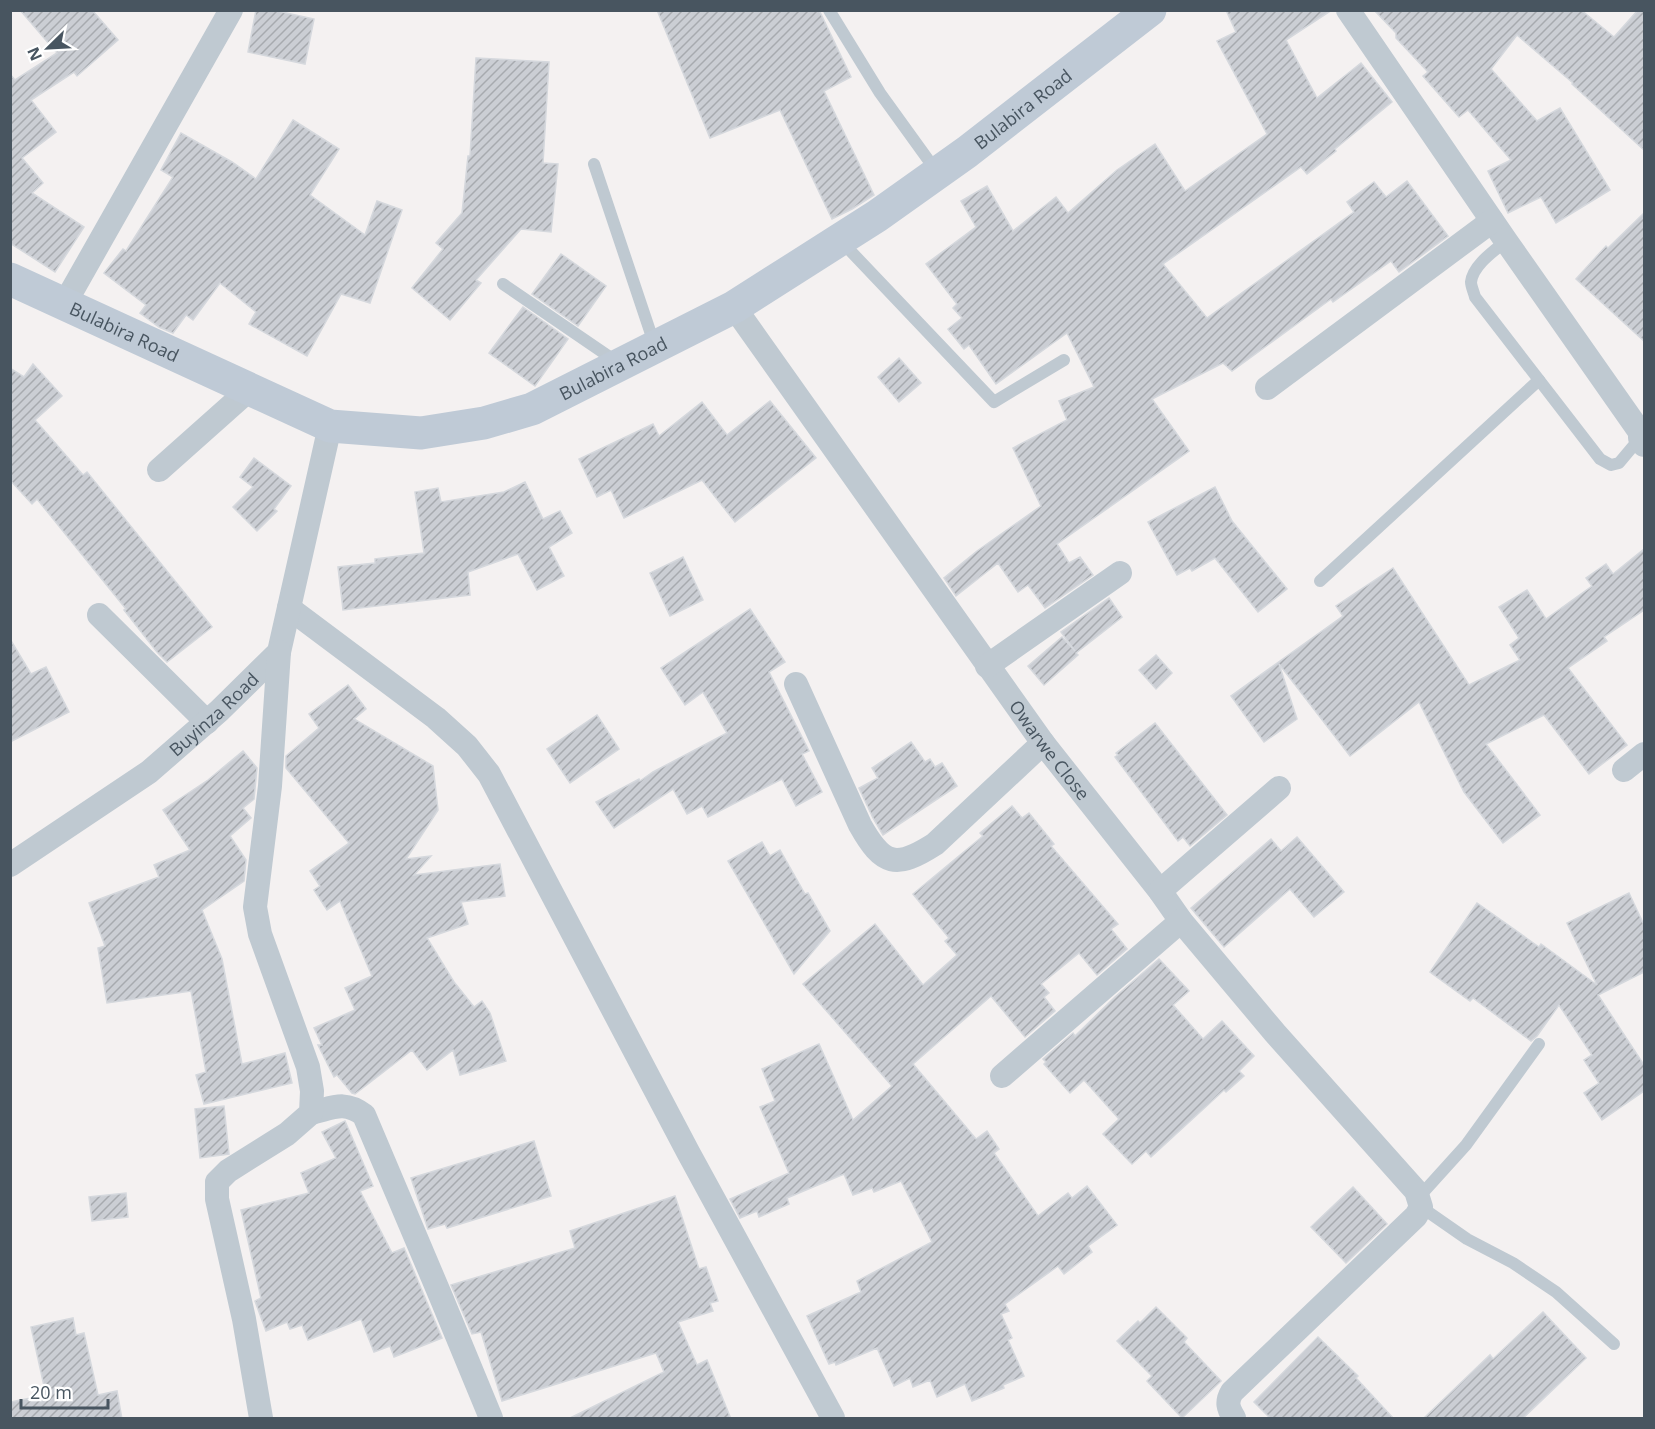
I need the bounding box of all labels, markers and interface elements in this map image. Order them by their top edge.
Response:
north arrow [18,18,78,78]
text: N [22,44,47,65]
street label: Bulabira Road [969,63,1077,154]
street label: Bulabira Road [66,296,183,367]
street label: Bulabira Road [555,331,671,405]
street label: Buyinza Road [164,667,264,761]
street label: Owarwe Close [1004,695,1095,805]
scale bar [21,1372,108,1410]
text: 20 m [30,1380,72,1404]

